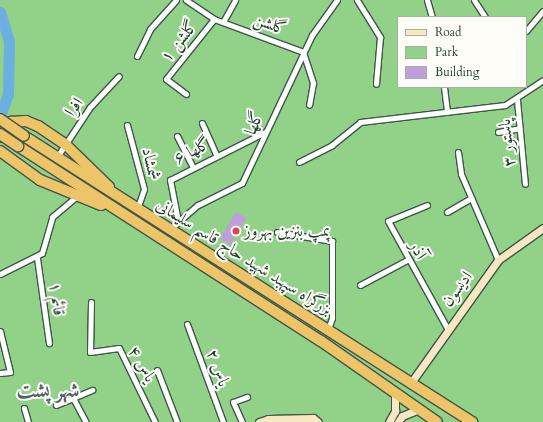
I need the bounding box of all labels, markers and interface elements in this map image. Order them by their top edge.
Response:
street label: گلشن [251,9,289,39]
street label: گلشن ۱ [156,16,202,66]
legend [397,16,527,88]
text: Road [435,24,461,40]
text: Park [435,44,458,60]
text: Building [435,64,479,80]
street label: افرا [60,94,88,120]
street label: گلها [240,108,268,138]
street label: پاستور ۳ [494,118,520,168]
street label: گلها ۶ [170,133,214,169]
street label: شمشاد [137,146,165,182]
street label: بزرگراه سپهبد شهید حاج قاسم سلیمانی [152,194,336,320]
place label: پمپ بنزین بهروز [244,221,330,241]
marker: پمپ بنزین بهروز [231,226,241,236]
street label: آذر [405,237,431,263]
street label: ادیسون [437,267,477,311]
street label: قائم ۱ [45,281,69,317]
street label: یاس ۴ [124,342,160,386]
street label: یاس ۲ [202,346,234,390]
district label: شهر پشت [16,378,80,404]

